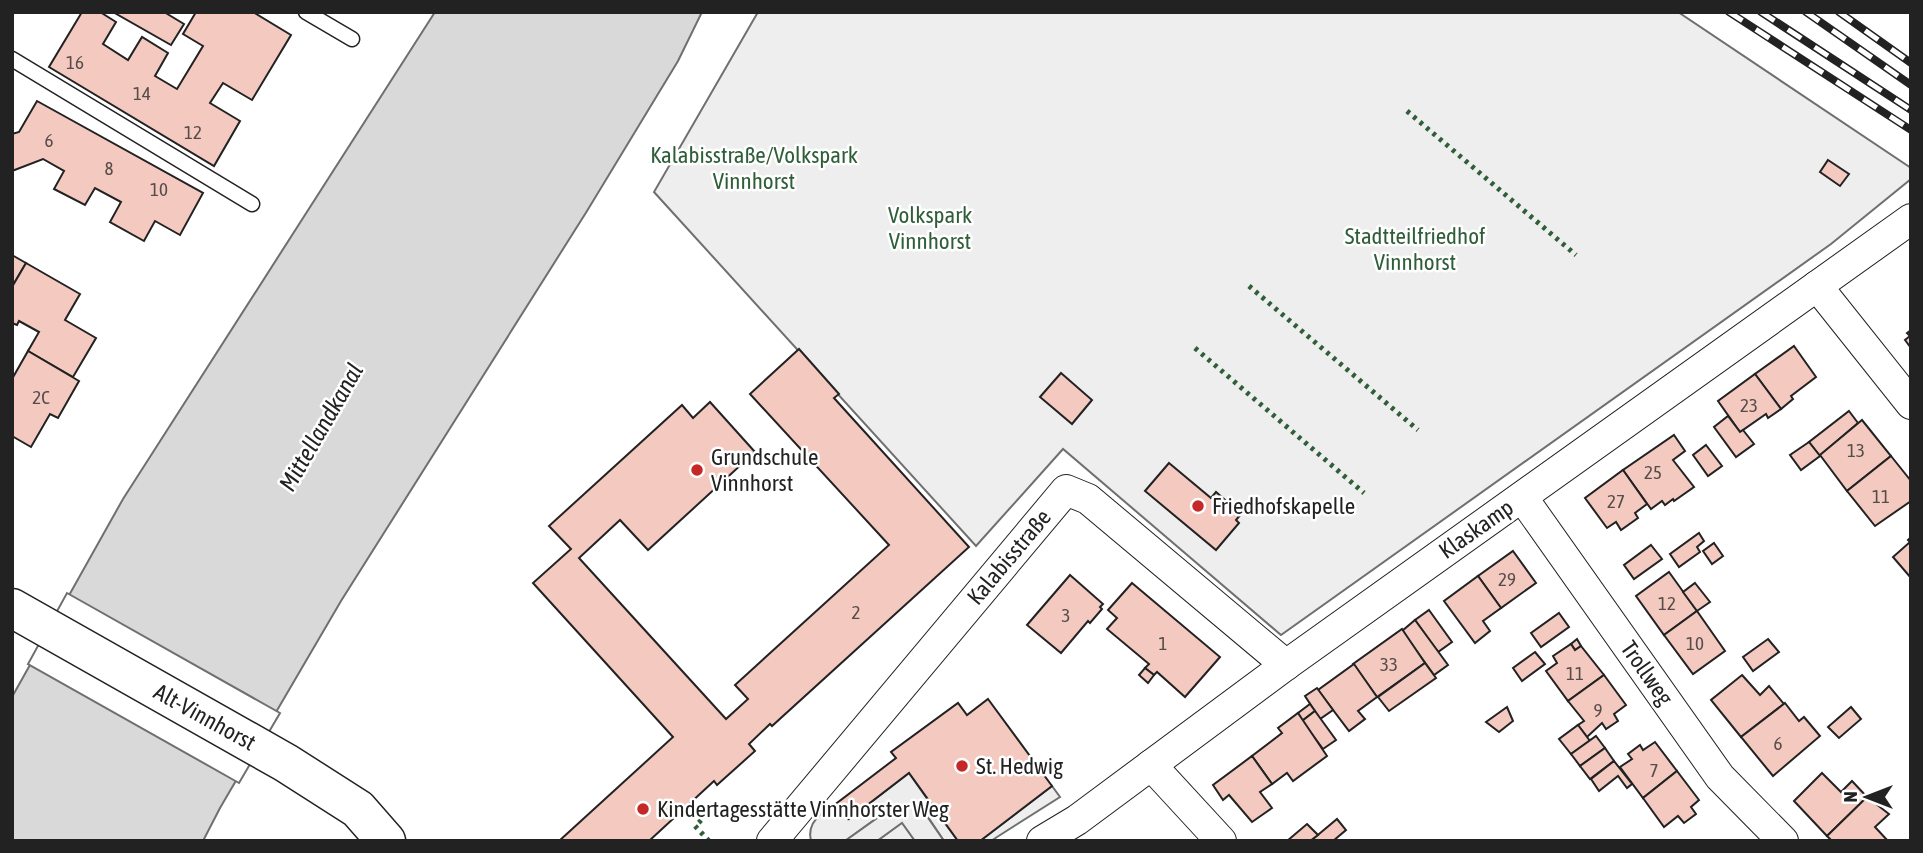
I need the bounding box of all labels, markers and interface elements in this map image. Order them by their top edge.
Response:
house number: 16 [66,51,84,73]
house number: 14 [133,82,151,104]
house number: 12 [184,121,202,143]
house number: 6 [45,129,54,151]
park label: Kalabisstraße/Volkspark Vinnhorst [650,142,858,194]
house number: 8 [105,157,114,179]
house number: 10 [150,178,168,200]
park label: Volkspark Vinnhorst [888,202,972,254]
park label: Stadtteilfriedhof Vinnhorst [1345,223,1485,275]
water label: Mittellandkanal [274,358,368,496]
house number: 2C [32,386,50,408]
house number: 23 [1740,394,1758,416]
house number: 13 [1847,439,1865,461]
place label: Grundschule Vinnhorst [711,444,818,496]
house number: 25 [1644,461,1662,483]
marker: Grundschule Vinnhorst [689,462,705,478]
house number: 11 [1872,485,1890,507]
house number: 27 [1607,490,1625,512]
place label: Friedhofskapelle [1212,493,1355,519]
street label: Klaskamp [1434,494,1518,564]
marker: Friedhofskapelle [1190,498,1206,514]
street label: Kalabisstraße [962,504,1056,610]
house number: 29 [1498,568,1516,590]
house number: 12 [1658,592,1676,614]
house number: 2 [852,601,860,623]
house number: 3 [1062,604,1070,626]
house number: 1 [1159,632,1167,654]
house number: 10 [1686,632,1704,654]
street label: Trollweg [1616,636,1678,710]
house number: 33 [1380,653,1398,675]
house number: 11 [1566,662,1584,684]
street label: Alt-Vinnhorst [150,678,260,756]
house number: 9 [1594,699,1603,721]
house number: 6 [1774,732,1783,754]
place label: St. Hedwig [976,753,1063,779]
marker: St. Hedwig [954,758,970,774]
house number: 7 [1650,759,1658,781]
north arrow [1832,762,1902,832]
text: N [1839,791,1861,803]
place label: Kindertagesstätte Vinnhorster Weg [657,796,949,822]
marker: Kindertagesstätte Vinnhorster Weg [635,801,651,817]

